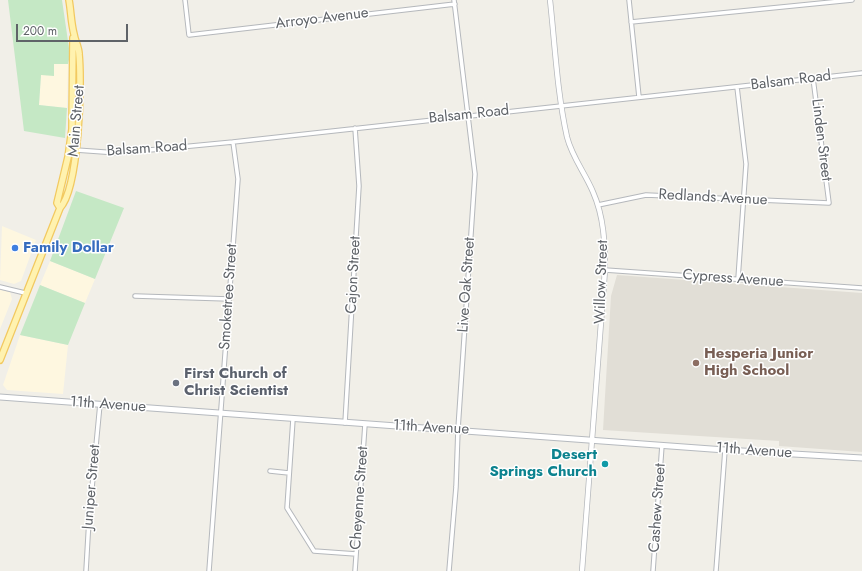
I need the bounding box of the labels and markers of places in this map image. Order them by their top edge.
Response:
place label: Family Dollar [23,239,114,257]
marker: Family Dollar [10,243,20,253]
place label: Hesperia Junior High School [704,345,813,380]
marker: Hesperia Junior High School [691,358,701,368]
place label: First Church of Christ Scientist [184,365,288,400]
marker: First Church of Christ Scientist [171,378,181,388]
place label: Desert Springs Church [489,446,597,481]
marker: Desert Springs Church [600,459,610,469]

